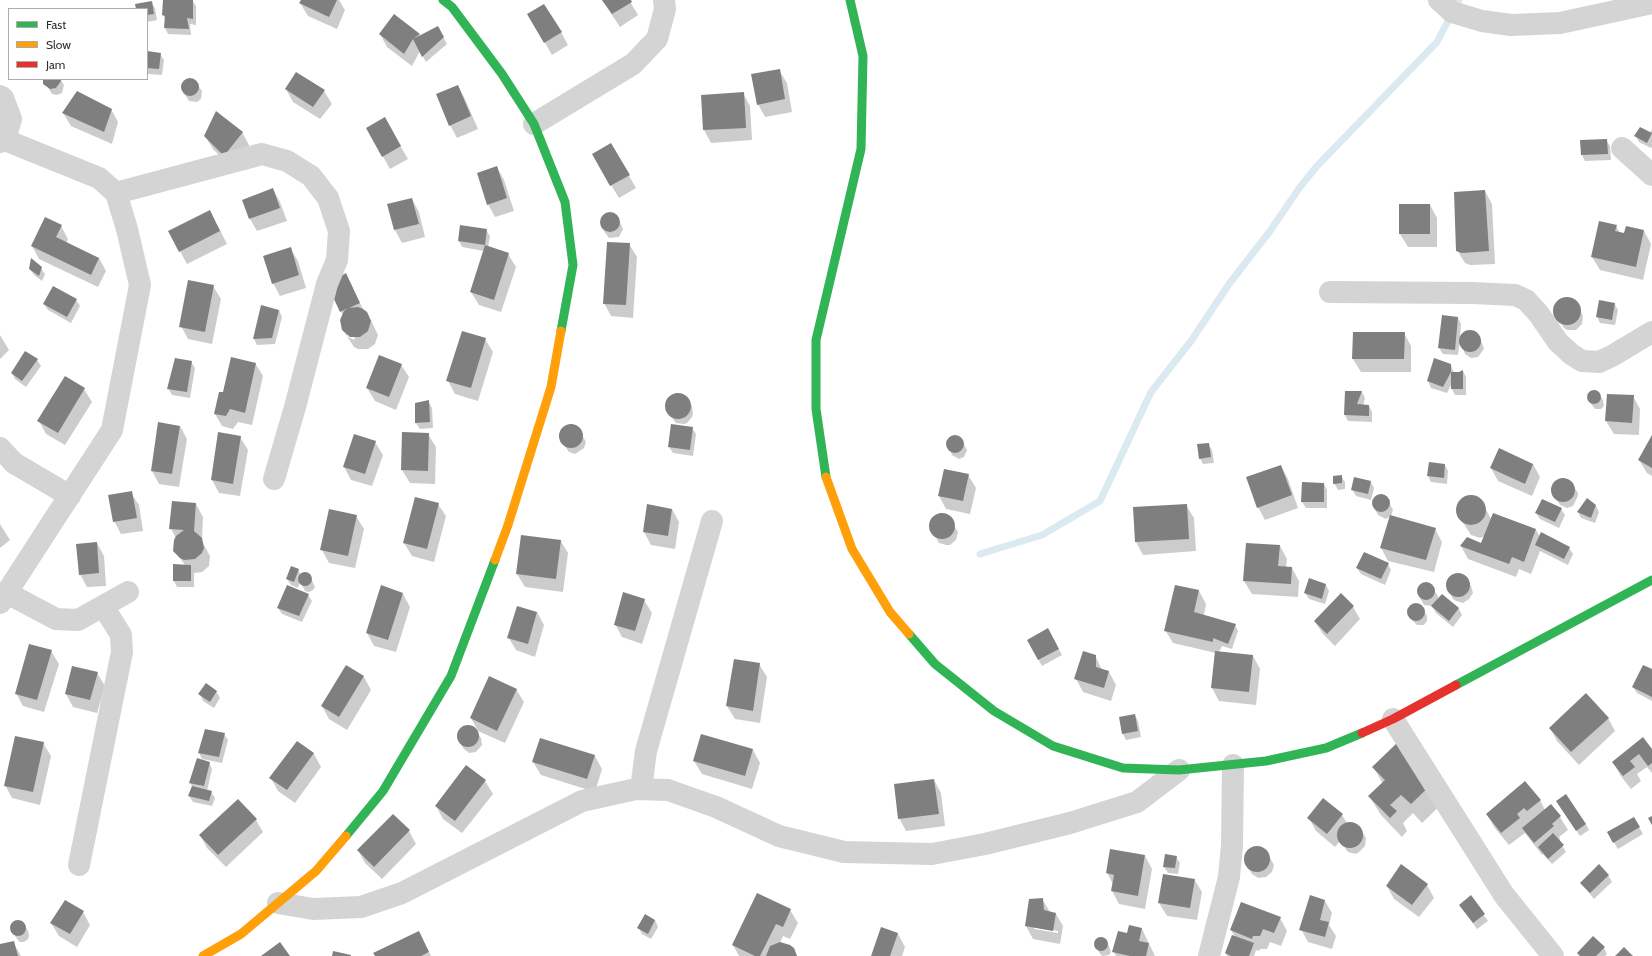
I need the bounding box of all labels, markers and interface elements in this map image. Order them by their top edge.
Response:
legend [8,8,148,80]
text: Fast [46,17,66,32]
text: Slow [46,37,71,52]
text: Jam [46,57,65,72]

